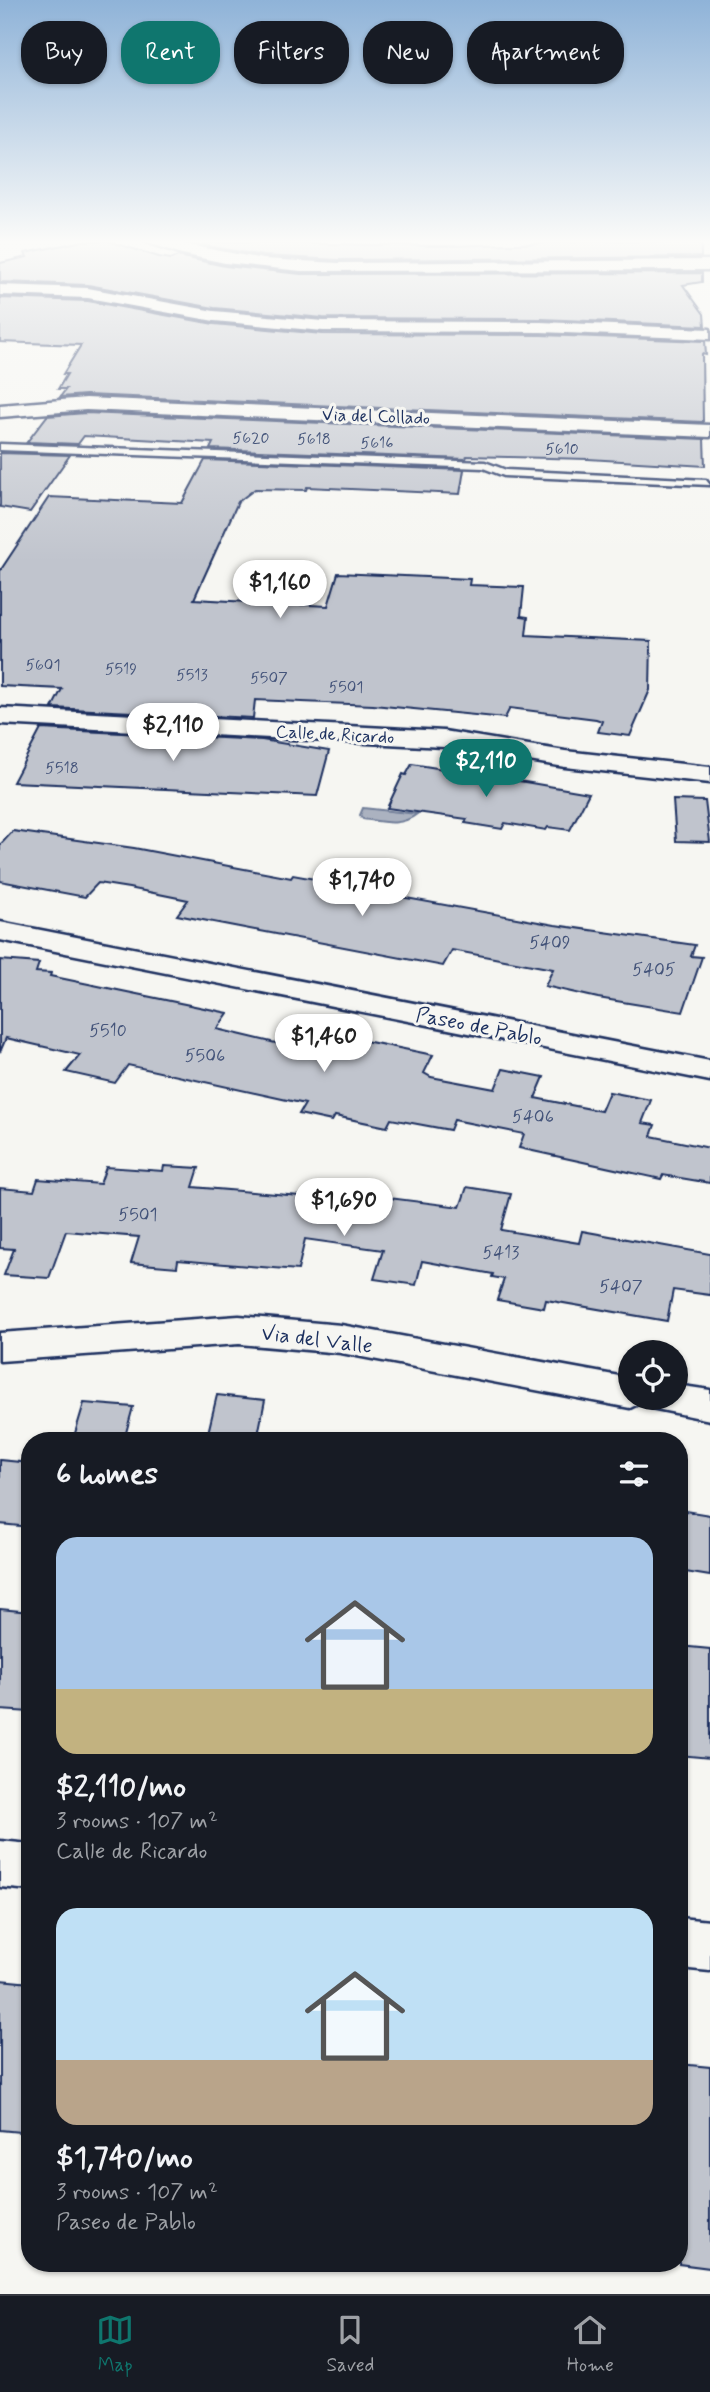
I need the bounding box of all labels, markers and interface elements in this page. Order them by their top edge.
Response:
chip: Buy [21,21,107,84]
chip: Rent [121,21,220,84]
chip: Filters [234,21,349,84]
chip: New [363,21,453,84]
chip: Apartment [467,21,624,84]
street label: Via del Collado [322,403,430,431]
house number: 5620 [233,428,270,449]
house number: 5618 [297,429,331,450]
house number: 5616 [361,433,393,454]
house number: 5610 [545,439,579,460]
pin: $1,160 [223,560,337,620]
text: $1,160 [249,568,311,598]
house number: 5601 [25,655,61,676]
house number: 5519 [105,659,137,680]
house number: 5513 [176,665,208,686]
house number: 5507 [250,668,288,689]
house number: 5501 [329,677,363,698]
pin: $2,110 [116,704,230,763]
text: $2,110 [142,711,204,741]
street label: Calle de Ricardo [275,720,395,750]
pin: $2,110 [429,740,543,799]
text: $2,110 [455,747,517,777]
house number: 5518 [45,758,79,779]
pin: $1,740 [305,858,419,918]
text: $1,740 [329,866,395,896]
house number: 5409 [529,931,571,955]
house number: 5405 [632,958,676,982]
street label: Paseo de Pablo [413,1001,544,1053]
pin: $1,460 [267,1014,381,1074]
house number: 5510 [89,1019,127,1043]
text: $1,460 [291,1022,357,1052]
house number: 5506 [185,1044,225,1068]
house number: 5406 [512,1105,554,1129]
pin: $1,690 [287,1178,401,1238]
text: $1,690 [311,1186,377,1216]
house number: 5501 [118,1203,158,1227]
house number: 5413 [483,1241,519,1265]
house number: 5407 [599,1275,643,1299]
street label: Via del Valle [260,1319,374,1361]
map controls [618,1340,688,1410]
button: locate [618,1340,688,1410]
text: 6 homes [56,1455,158,1494]
icon: filters [615,1455,653,1493]
icon: home [292,1582,418,1708]
text: $2,110/mo [56,1768,186,1807]
text: 3 rooms · 107 m² [56,1807,218,1837]
text: Calle de Ricardo [56,1837,207,1867]
icon: home [292,1953,418,2079]
text: $1,740/mo [56,2139,193,2178]
text: 3 rooms · 107 m² [56,2178,218,2208]
text: Paseo de Pablo [56,2208,196,2238]
tab: Map [96,2311,134,2378]
tab: Saved [326,2311,374,2378]
tab: Home [567,2311,614,2378]

